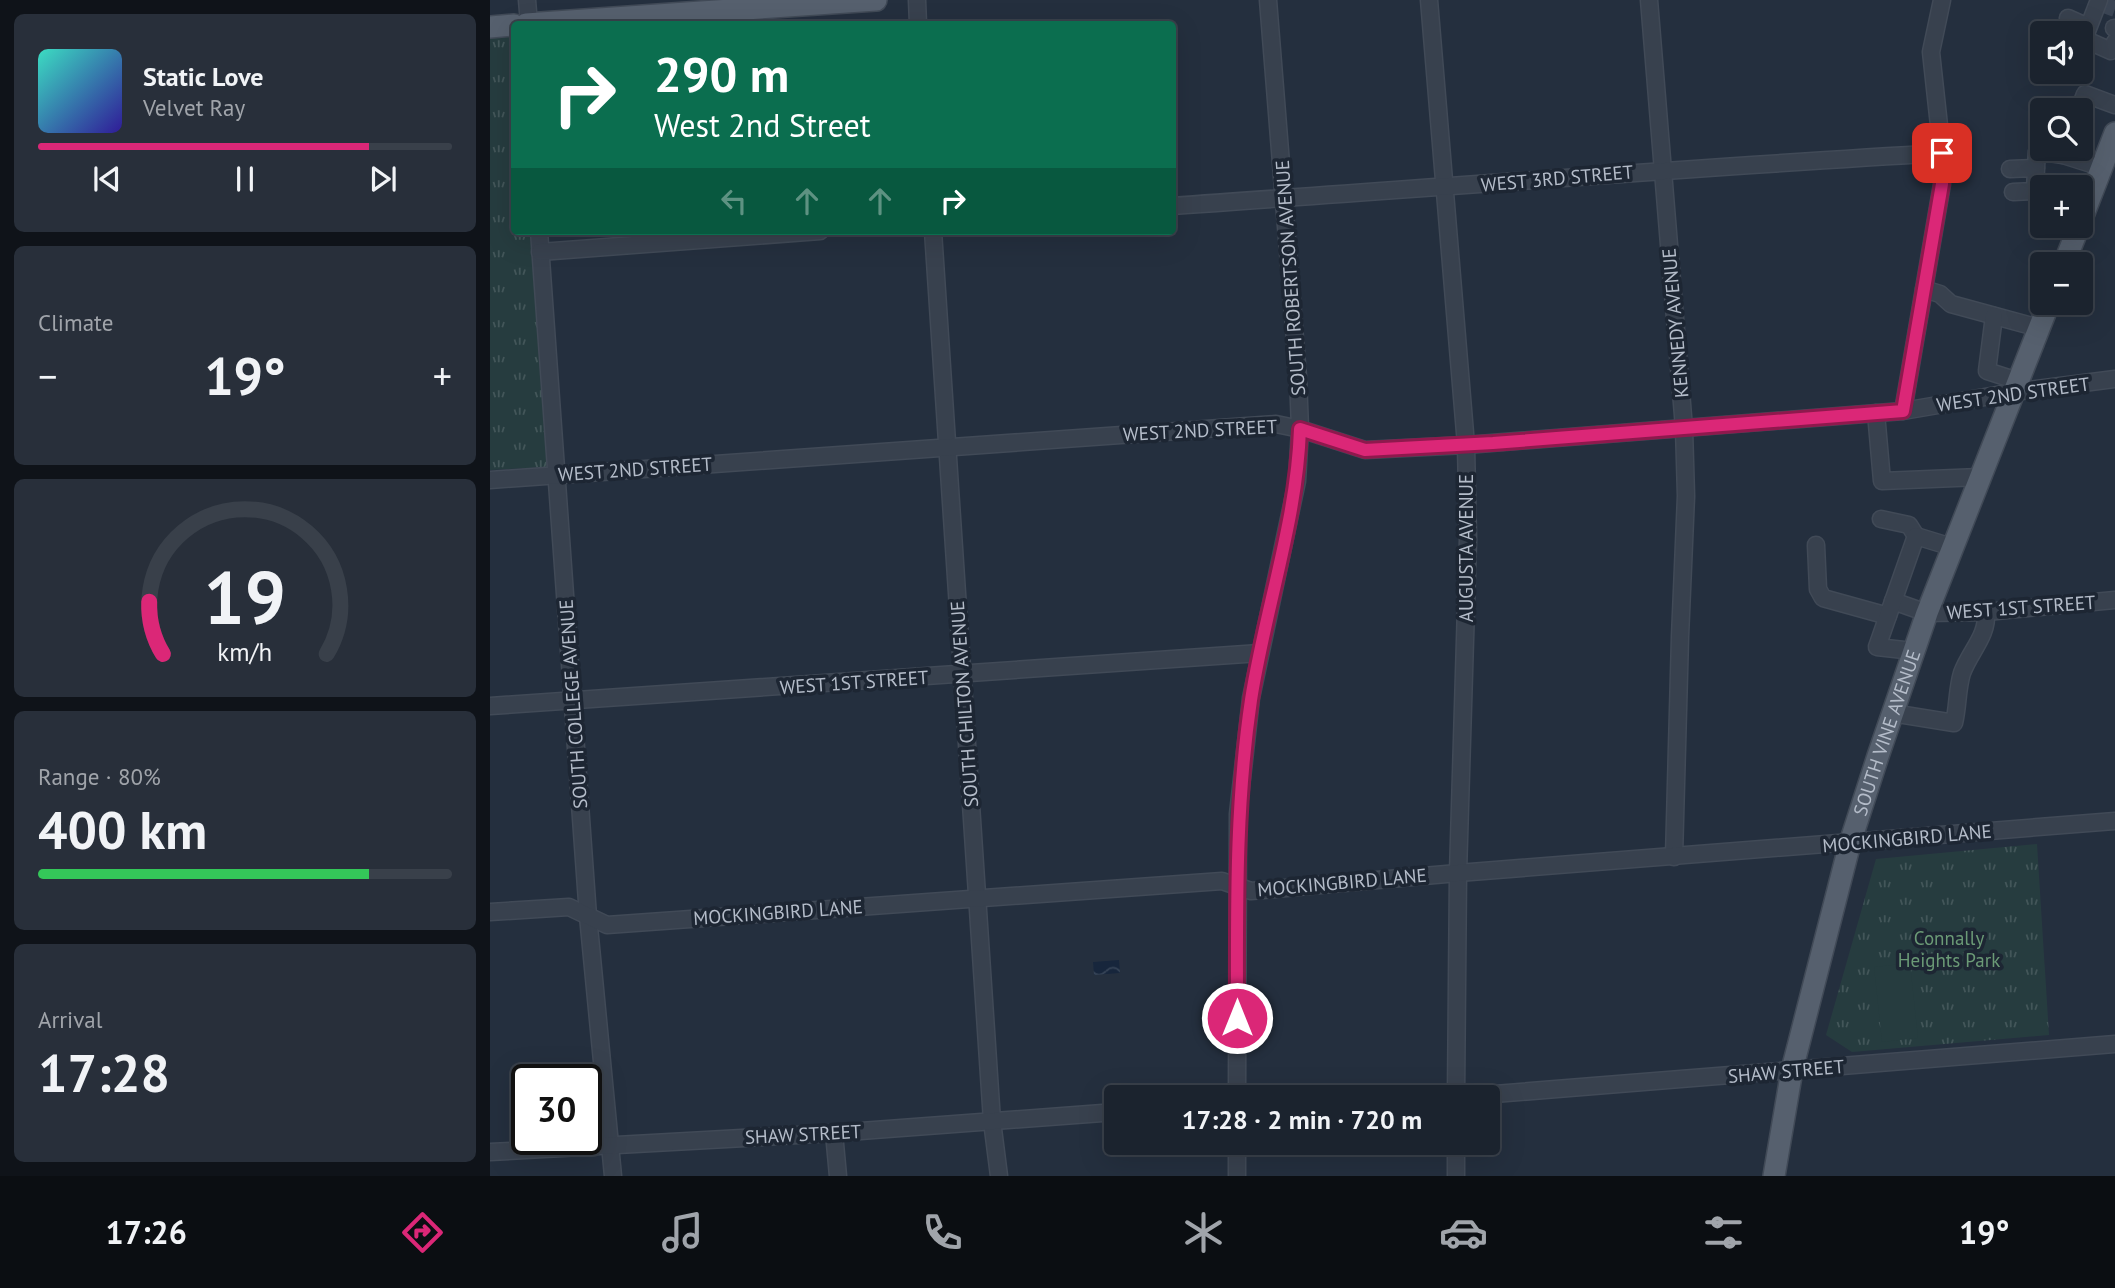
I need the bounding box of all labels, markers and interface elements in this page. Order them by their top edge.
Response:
map controls [2030,21,2093,315]
button: sound [2030,21,2093,84]
text: 290 m [654,42,789,106]
icon: right [539,49,630,140]
text: Static Love [143,60,264,93]
text: Velvet Ray [143,93,245,122]
button: search [2030,98,2093,161]
text: West 2nd Street [654,104,871,146]
pin [1912,123,1972,183]
icon: arrive [1923,134,1961,172]
street label: SOUTH ROBERTSON AVENUE [1270,159,1310,397]
street label: WEST 3RD STREET [1480,159,1635,197]
icon: previous [88,160,126,198]
icon: pause [226,160,264,198]
icon: next [364,160,402,198]
button: + [2030,175,2093,238]
icon: left [715,182,753,220]
icon: ahead [788,182,826,220]
icon: ahead [861,182,899,220]
icon: right [934,182,972,220]
street label: KENNEDY AVENUE [1656,247,1694,399]
button: − [2030,252,2093,315]
text: Climate [38,308,113,337]
text: 19° [204,342,286,409]
text: − [38,351,57,400]
text: + [433,351,452,400]
street label: WEST 2ND STREET [1935,371,2092,417]
street label: WEST 2ND STREET [1122,414,1278,446]
street label: WEST 2ND STREET [557,452,713,486]
street label: AUGUSTA AVENUE [1454,474,1478,622]
text: 19 [204,550,286,644]
street label: WEST 1ST STREET [1946,590,2097,624]
street label: SOUTH COLLEGE AVENUE [554,598,592,810]
street label: SOUTH CHILTON AVENUE [945,600,983,808]
text: km/h [218,636,272,668]
street label: SOUTH VINE AVENUE [1848,646,1926,819]
street label: WEST 1ST STREET [779,665,930,699]
text: Range · 80% [38,762,161,791]
text: 400 km [38,796,207,863]
street label: MOCKINGBIRD LANE [1821,819,1993,857]
street label: MOCKINGBIRD LANE [1256,863,1428,901]
street label: MOCKINGBIRD LANE [692,894,864,930]
park label: Connally Heights Park [1898,926,2000,972]
position arrow [1200,981,1274,1055]
text: Arrival [38,1005,102,1034]
text: 17:28 [38,1039,170,1106]
street label: SHAW STREET [1727,1054,1846,1088]
speed limit sign: 30 [511,1064,602,1155]
text: 17:28 · 2 min · 720 m [1182,1103,1422,1136]
street label: SHAW STREET [744,1119,862,1149]
icon: directions [398,1208,447,1257]
icon: music [658,1208,707,1257]
icon: phone [918,1208,967,1257]
icon: climate [1179,1208,1228,1257]
icon: car [1439,1208,1488,1257]
icon: filters [1699,1208,1748,1257]
text: 17:26 [106,1211,187,1253]
text: 19° [1959,1211,2009,1253]

